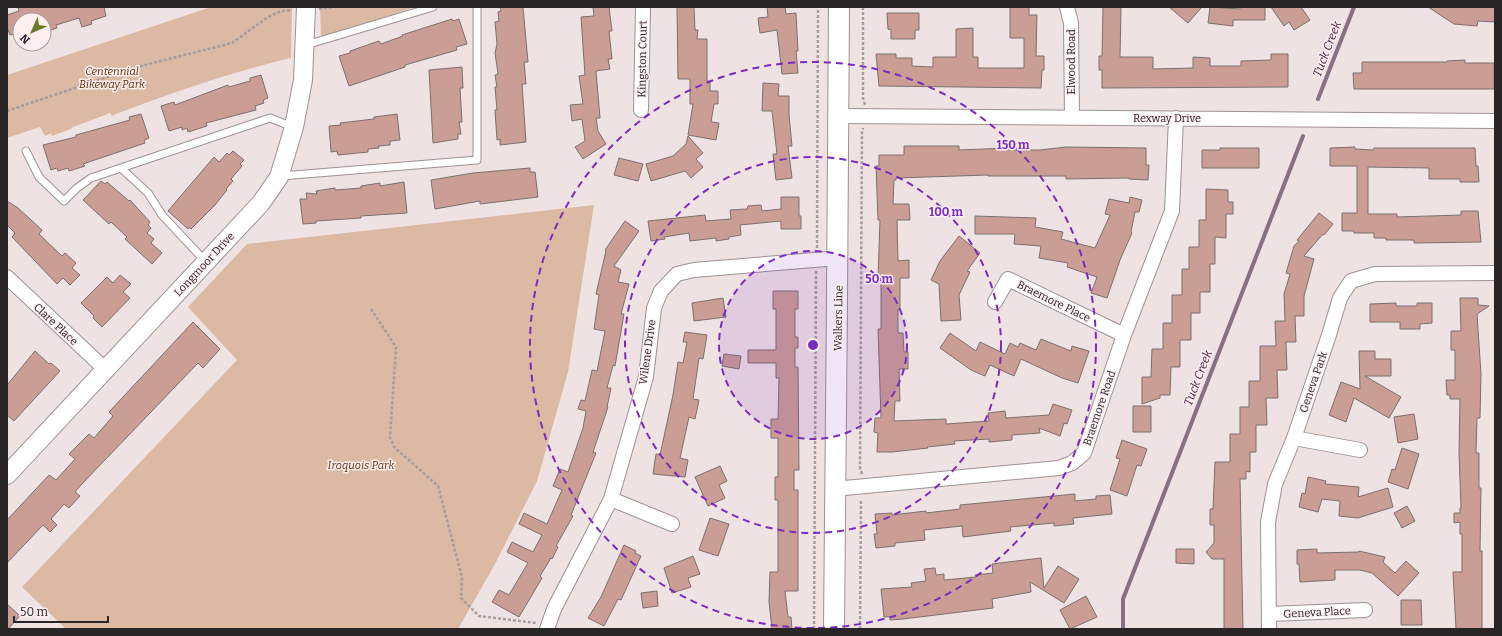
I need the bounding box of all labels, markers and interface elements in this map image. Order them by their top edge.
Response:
north arrow [12,12,52,52]
water label: Tuck Creek [1310,19,1344,79]
street label: Kingston Court [635,20,650,98]
street label: Elwood Road [1065,29,1078,95]
text: N [17,31,33,46]
park label: Centennial Bikeway Park [79,65,146,91]
street label: Rexway Drive [1133,112,1201,125]
text: 150 m [997,138,1030,152]
text: 100 m [929,205,964,219]
street label: Longmoor Drive [171,230,237,299]
text: 50 m [865,272,893,286]
street label: Braemore Place [1015,278,1093,325]
street label: Walkers Line [831,285,846,351]
street label: Clare Place [31,301,80,348]
street label: Wilene Drive [636,319,658,385]
centre of rings [806,338,820,352]
water label: Tuck Creek [1181,348,1215,408]
street label: Geneva Park [1297,349,1330,414]
street label: Braemore Road [1080,368,1119,448]
park label: Iroquois Park [328,459,395,472]
scale bar [14,598,108,624]
street label: Geneva Place [1283,604,1351,621]
text: 50 m [20,605,49,619]

